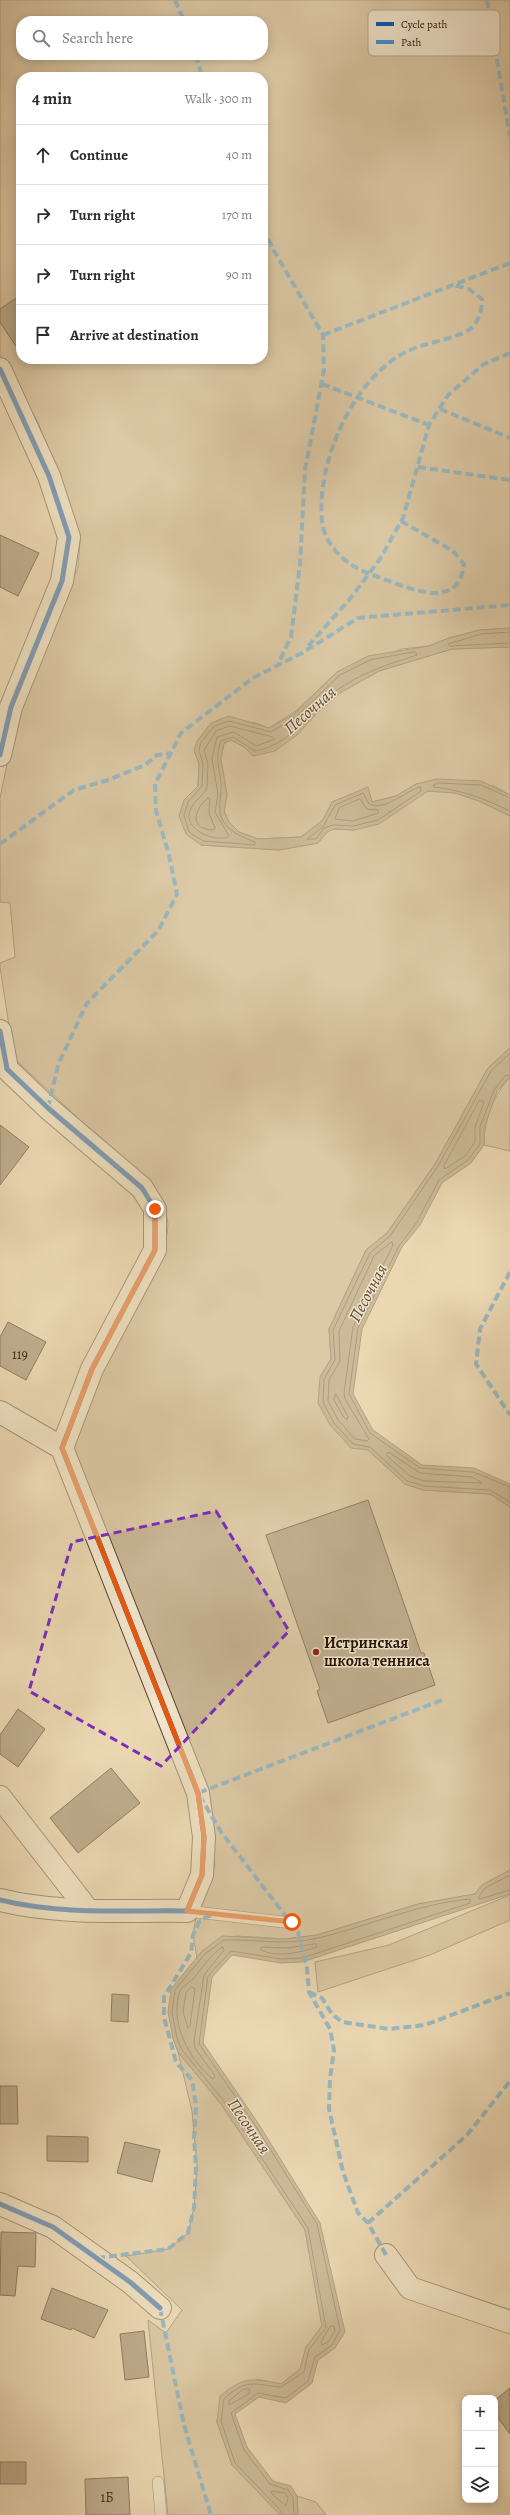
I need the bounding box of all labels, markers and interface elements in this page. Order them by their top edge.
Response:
legend [368,10,500,56]
search box [16,16,268,60]
text: Cycle path [401,17,448,32]
icon: search [30,27,52,49]
text: Search here [62,28,133,48]
text: Path [401,35,422,50]
text: 4 min [32,87,72,110]
text: Walk · 300 m [185,90,252,107]
icon: ahead [32,144,54,166]
text: Continue [70,145,128,165]
text: 40 m [226,146,252,163]
icon: right [32,204,54,226]
text: Turn right [70,205,135,225]
text: 170 m [222,206,252,223]
icon: right [32,264,54,286]
text: Turn right [70,265,135,285]
text: 90 m [226,266,252,283]
icon: arrive [32,324,54,346]
text: Arrive at destination [70,325,199,345]
water label: Песочная [279,681,341,739]
route end [146,1200,164,1218]
water label: Песочная [343,1260,393,1326]
house number: 119 [12,1345,28,1364]
place label: Истринская школа тенниса [324,1632,430,1672]
marker: Истринская школа тенниса [311,1647,321,1657]
route start [283,1913,301,1931]
water label: Песочная [222,2094,276,2159]
map controls [462,2395,498,2503]
button: + [462,2395,498,2431]
button: − [462,2431,498,2467]
button: layers [462,2467,498,2503]
house number: 1Б [100,2488,114,2507]

